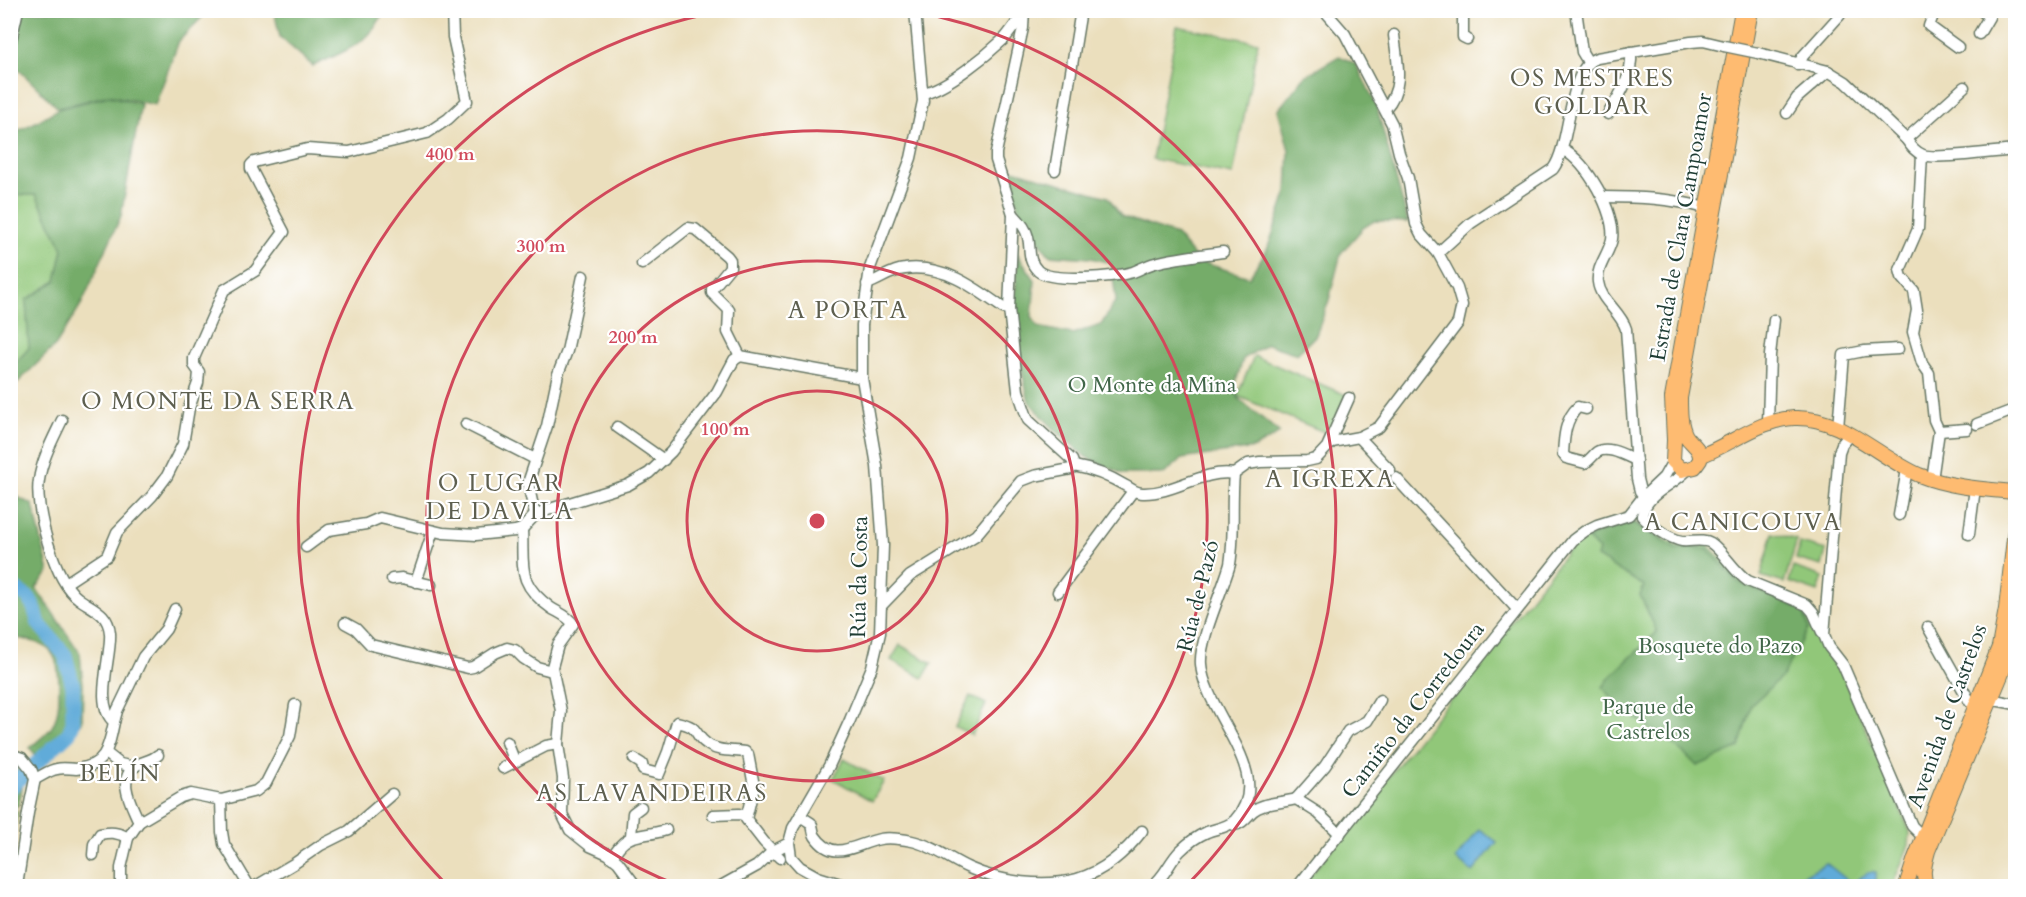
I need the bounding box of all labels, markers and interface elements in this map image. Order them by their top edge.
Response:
district label: OS MESTRES GOLDAR [1510,62,1674,123]
street label: Estrada de Clara Campoamor [1643,89,1720,364]
text: 400 m [425,142,475,167]
text: 300 m [516,234,566,259]
district label: A PORTA [788,294,908,327]
text: 200 m [608,325,658,350]
park label: O Monte da Mina [1068,370,1237,400]
district label: O MONTE DA SERRA [81,385,355,418]
text: 100 m [700,417,750,442]
district label: A IGREXA [1265,463,1395,496]
district label: O LUGAR DE DAVILA [426,467,574,528]
district label: A CANICOUVA [1644,506,1842,539]
centre of rings [807,511,827,531]
street label: Rúa da Costa [843,515,875,638]
street label: Rúa de Pazó [1170,537,1226,655]
street label: Camiño da Corredoura [1335,615,1492,805]
street label: Avenida de Castrelos [1900,620,1994,812]
park label: Bosquete do Pazo [1638,631,1802,661]
park label: Parque de Castrelos [1602,692,1694,747]
district label: BELÍN [79,757,161,790]
district label: AS LAVANDEIRAS [536,777,768,810]

